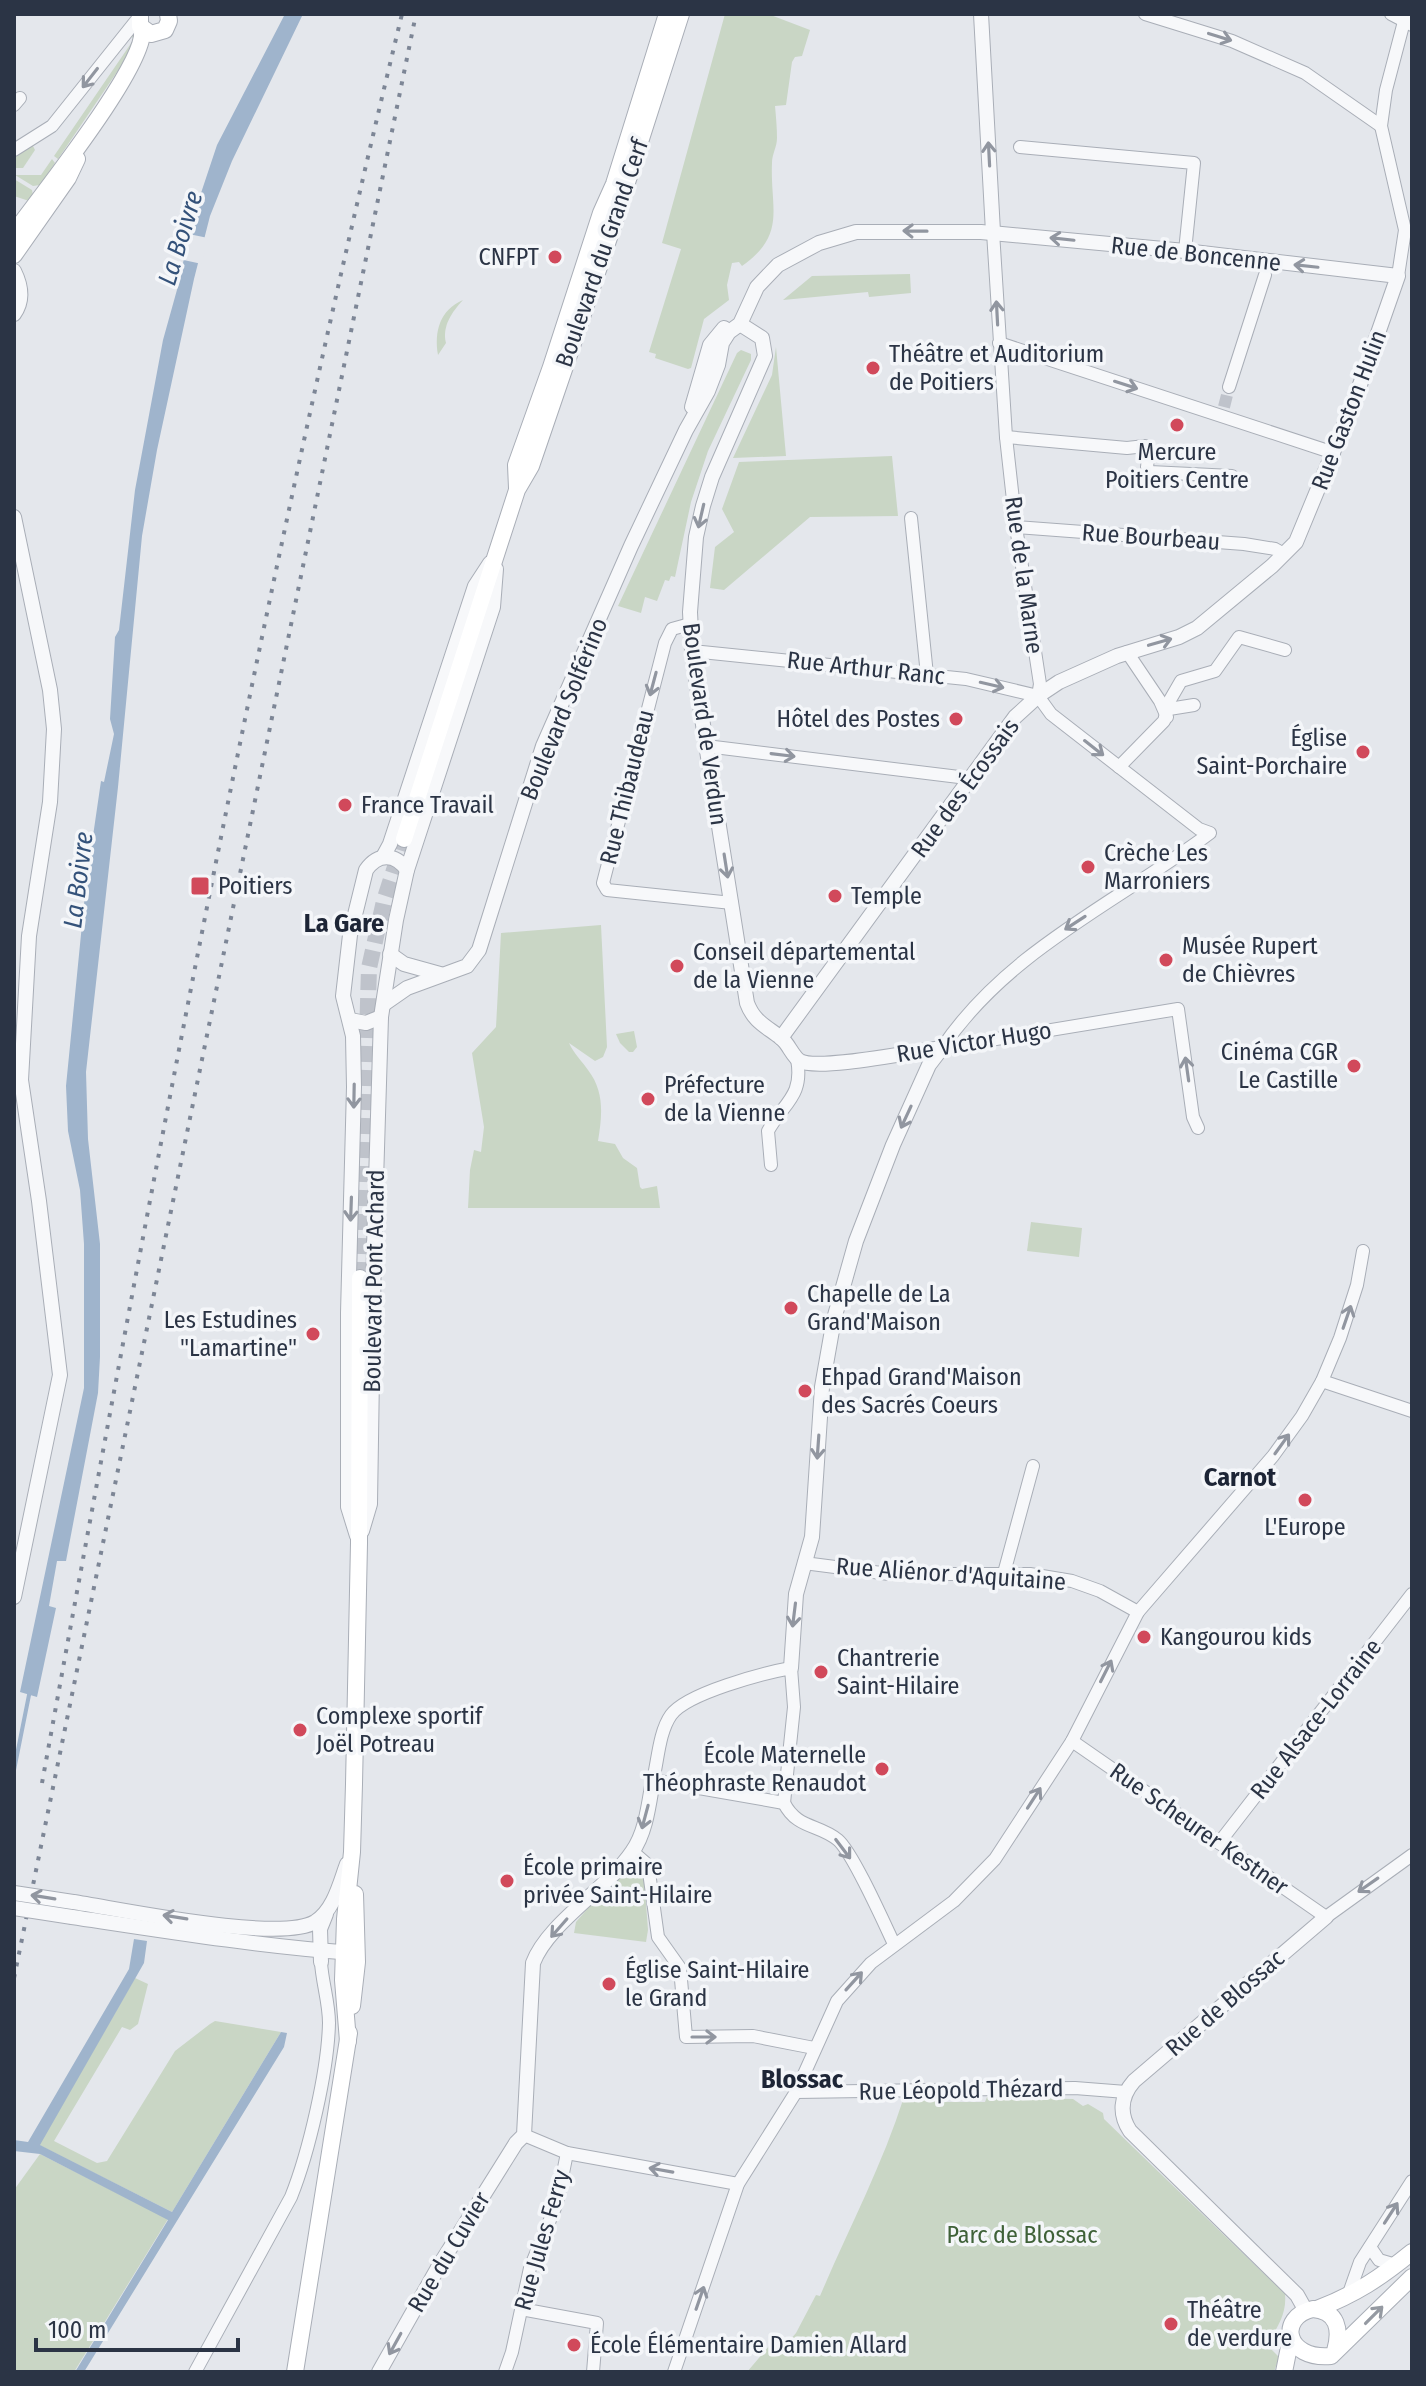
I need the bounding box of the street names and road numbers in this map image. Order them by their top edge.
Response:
street label: Boulevard du Grand Cerf [550,134,655,371]
street label: Rue de Boncenne [1110,231,1282,277]
street label: Rue Gaston Hulin [1306,326,1392,494]
street label: Rue de la Marne [999,494,1049,656]
street label: Rue Bourbeau [1081,518,1221,556]
street label: Boulevard Solférino [515,614,613,804]
street label: Boulevard de Verdun [677,621,733,827]
street label: Rue Arthur Ranc [786,646,946,690]
street label: Rue Thibaudeau [594,707,660,867]
street label: Rue des Écossais [904,712,1025,863]
street label: Rue Victor Hugo [895,1016,1053,1068]
street label: Boulevard Pont Achard [358,1169,390,1393]
street label: Rue Aliénor d'Aquitaine [835,1552,1067,1596]
street label: Rue Alsace-Lorraine [1245,1633,1387,1805]
street label: Rue Scheurer Kestner [1104,1757,1294,1901]
street label: Rue de Blossac [1160,1944,1290,2062]
street label: Rue Léopold Thézard [858,2074,1064,2106]
street label: Rue Jules Ferry [509,2166,576,2314]
street label: Rue du Cuvier [402,2186,496,2317]

